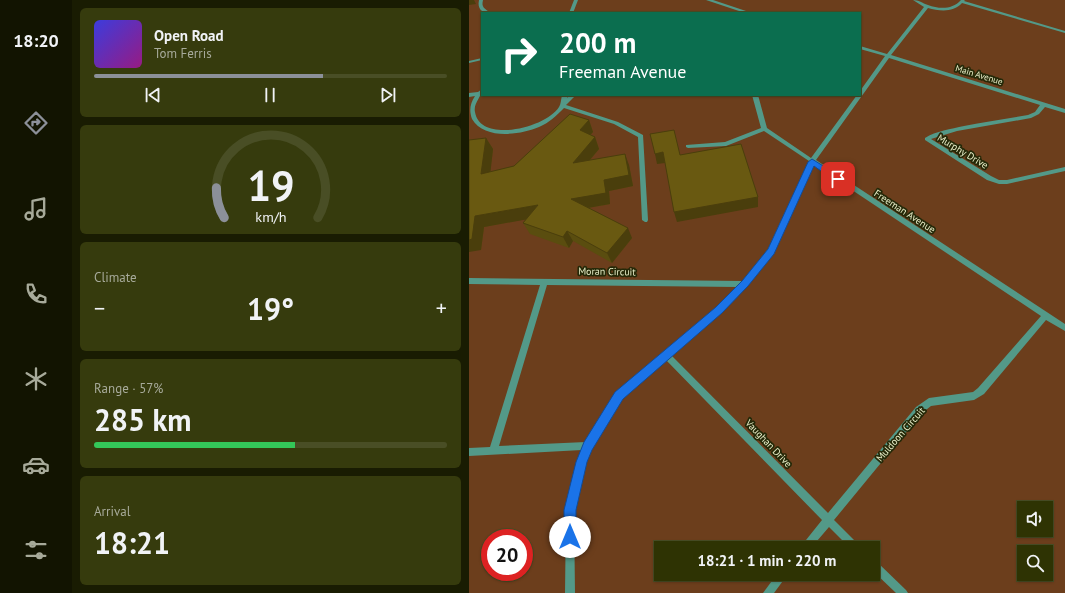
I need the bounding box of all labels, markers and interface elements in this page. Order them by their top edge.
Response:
text: 200 m [559,24,636,61]
text: Open Road [154,26,224,45]
icon: right [493,28,545,80]
text: 18:20 [13,29,59,52]
text: Tom Ferris [154,45,212,62]
text: Freeman Avenue [559,60,686,83]
street label: Main Avenue [954,62,1005,87]
icon: previous [142,84,164,106]
icon: pause [259,84,281,106]
icon: next [377,84,399,106]
icon: directions [22,109,50,137]
street label: Murphy Drive [935,131,991,172]
text: 19 [247,158,294,211]
pin [821,162,855,196]
icon: arrive [827,168,849,190]
street label: Freeman Avenue [872,187,938,236]
icon: music [22,195,50,223]
text: km/h [255,206,286,225]
street label: Moran Circuit [578,264,636,279]
text: Climate [94,269,137,286]
icon: phone [22,280,50,308]
text: 19° [247,289,294,328]
text: − [94,294,105,322]
text: + [436,294,447,322]
icon: climate [22,365,50,393]
text: Range · 57% [94,380,163,397]
text: 285 km [94,400,192,439]
street label: Muldoon Circuit [873,404,928,464]
street label: Vaughan Drive [742,416,795,470]
icon: car [22,451,50,479]
map controls [1017,501,1053,581]
button: sound [1017,501,1053,537]
text: Arrival [94,503,130,520]
position arrow [549,516,591,558]
text: 18:21 [94,523,170,562]
speed limit sign: 20 [481,529,533,581]
icon: filters [22,536,50,564]
button: search [1017,545,1053,581]
text: 18:21 · 1 min · 220 m [698,551,836,570]

